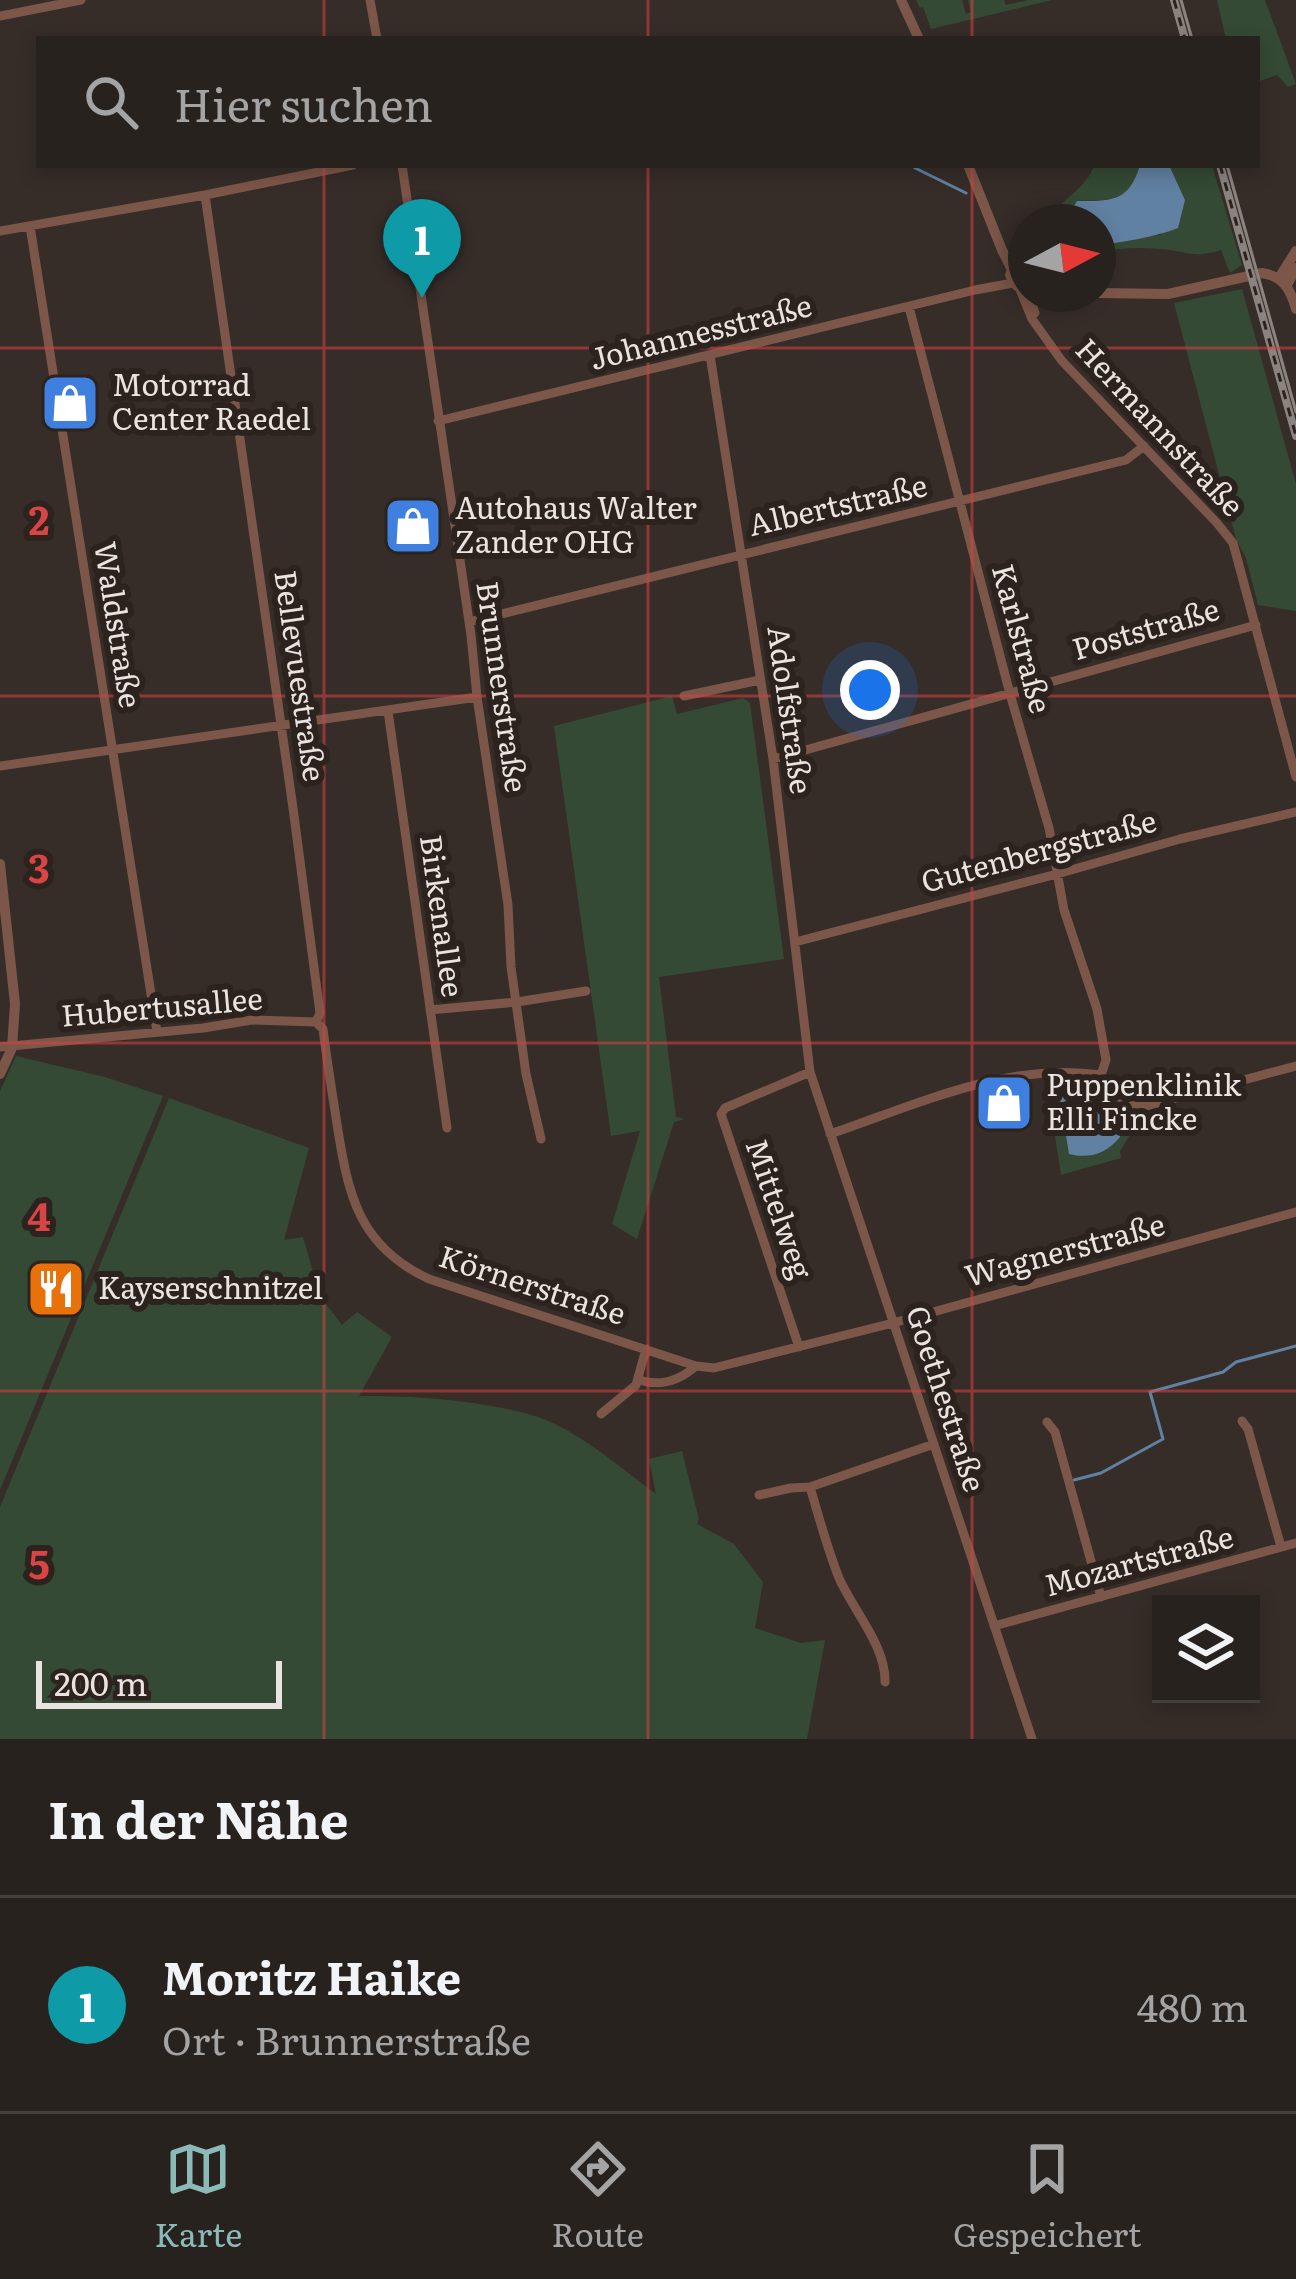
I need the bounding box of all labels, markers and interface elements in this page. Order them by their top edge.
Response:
search box [36,36,1260,168]
icon: search [78,69,144,135]
text: Hier suchen [174,69,433,136]
pin: 1 [383,199,461,298]
north arrow [1008,204,1116,312]
street label: Johannesstraße [585,281,816,379]
street label: Hermannstraße [1067,327,1256,525]
place label: Motorrad Center Raedel [112,361,311,439]
shop icon: Motorrad Center Raedel [39,372,101,434]
street label: Albertstraße [744,461,931,545]
place label: Autohaus Walter Zander OHG [455,484,697,562]
text: 2 [29,489,49,547]
shop icon: Autohaus Walter Zander OHG [382,495,444,557]
street label: Waldstraße [85,538,155,711]
street label: Karlstraße [983,559,1065,718]
street label: Bellevuestraße [265,567,339,784]
street label: Brunnerstraße [467,578,541,795]
street label: Poststraße [1067,585,1224,669]
street label: Adolfstraße [758,623,826,797]
your location [840,660,900,720]
street label: Gutenbergstraße [916,797,1161,902]
street label: Birkenallee [411,832,477,1000]
text: 3 [28,837,50,895]
street label: Hubertusallee [59,974,264,1036]
place label: Puppenklinik Elli Fincke [1046,1061,1242,1139]
shop icon: Puppenklinik Elli Fincke [973,1072,1035,1134]
street label: Mittelweg [736,1132,825,1284]
text: 4 [27,1185,51,1243]
street label: Wagnerstraße [959,1200,1169,1296]
street label: Körnerstraße [434,1232,632,1334]
restaurant icon: Kayserschnitzel [25,1258,87,1320]
place label: Kayserschnitzel [98,1264,323,1308]
street label: Goethestraße [897,1299,999,1497]
street label: Mozartstraße [1039,1513,1238,1605]
text: 5 [28,1533,50,1591]
map controls [1152,1595,1260,1703]
button: layers [1152,1595,1260,1703]
scale bar [36,1655,282,1708]
text: 200 m [54,1657,148,1706]
text: In der Nähe [48,1779,349,1855]
text: Moritz Haike [162,1942,461,2009]
text: 1 [79,1976,95,2034]
text: 480 m [1137,1976,1248,2034]
text: Ort · Brunnerstraße [162,2009,531,2067]
tab: Karte [155,2136,242,2257]
tab: Route [551,2136,644,2257]
tab: Gespeichert [953,2136,1141,2257]

